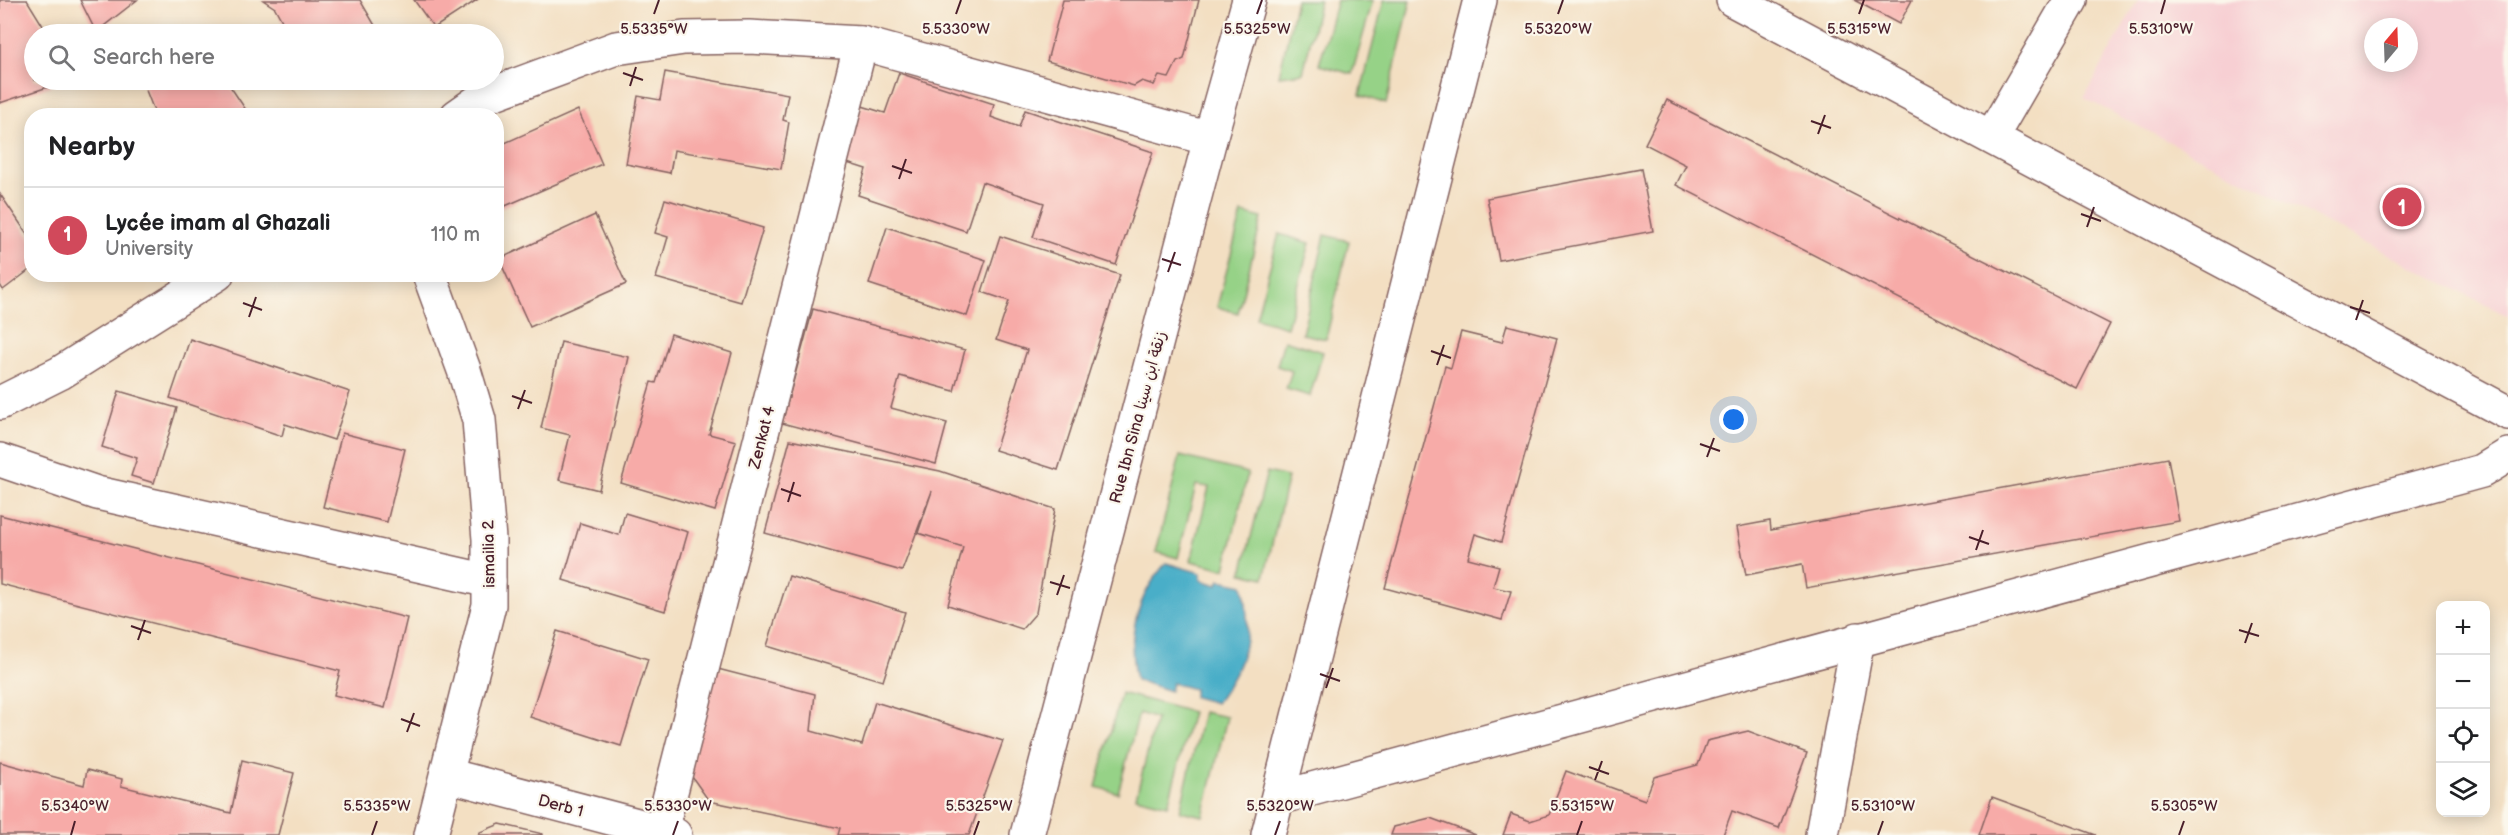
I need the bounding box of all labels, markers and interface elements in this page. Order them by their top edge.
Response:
north arrow [2364,18,2418,72]
text: 5.5335°W [620,20,688,39]
text: 5.5330°W [922,20,990,39]
text: 5.5325°W [1223,20,1291,39]
text: 5.5320°W [1524,20,1592,39]
text: 5.5315°W [1827,20,1891,39]
text: 5.5310°W [2129,20,2194,39]
search box [24,24,504,90]
icon: search [45,41,78,74]
text: Search here [93,44,215,71]
text: Nearby [48,132,135,163]
pin: 1 [2382,184,2422,230]
text: Lycée imam al Ghazali [105,210,330,237]
text: 1 [63,223,72,247]
text: 110 m [431,223,480,247]
text: University [105,237,193,261]
street label: Rue Ibn Sina زنقة ابن سينا [1106,329,1171,506]
street label: Zenkat 4 [745,404,779,472]
your location [1719,405,1748,434]
street label: ismailia 2 [479,519,500,588]
map controls [2436,601,2490,817]
button: + [2436,601,2490,655]
button: − [2436,655,2490,709]
button: locate [2436,709,2490,763]
button: layers [2436,763,2490,817]
street label: Derb 1 [536,791,585,822]
text: 5.5340°W [41,797,109,816]
text: 5.5335°W [343,797,411,816]
text: 5.5330°W [644,797,712,816]
text: 5.5325°W [945,797,1013,816]
text: 5.5320°W [1246,797,1314,816]
text: 5.5315°W [1550,797,1614,816]
text: 5.5310°W [1851,797,1916,816]
text: 5.5305°W [2150,797,2218,816]

